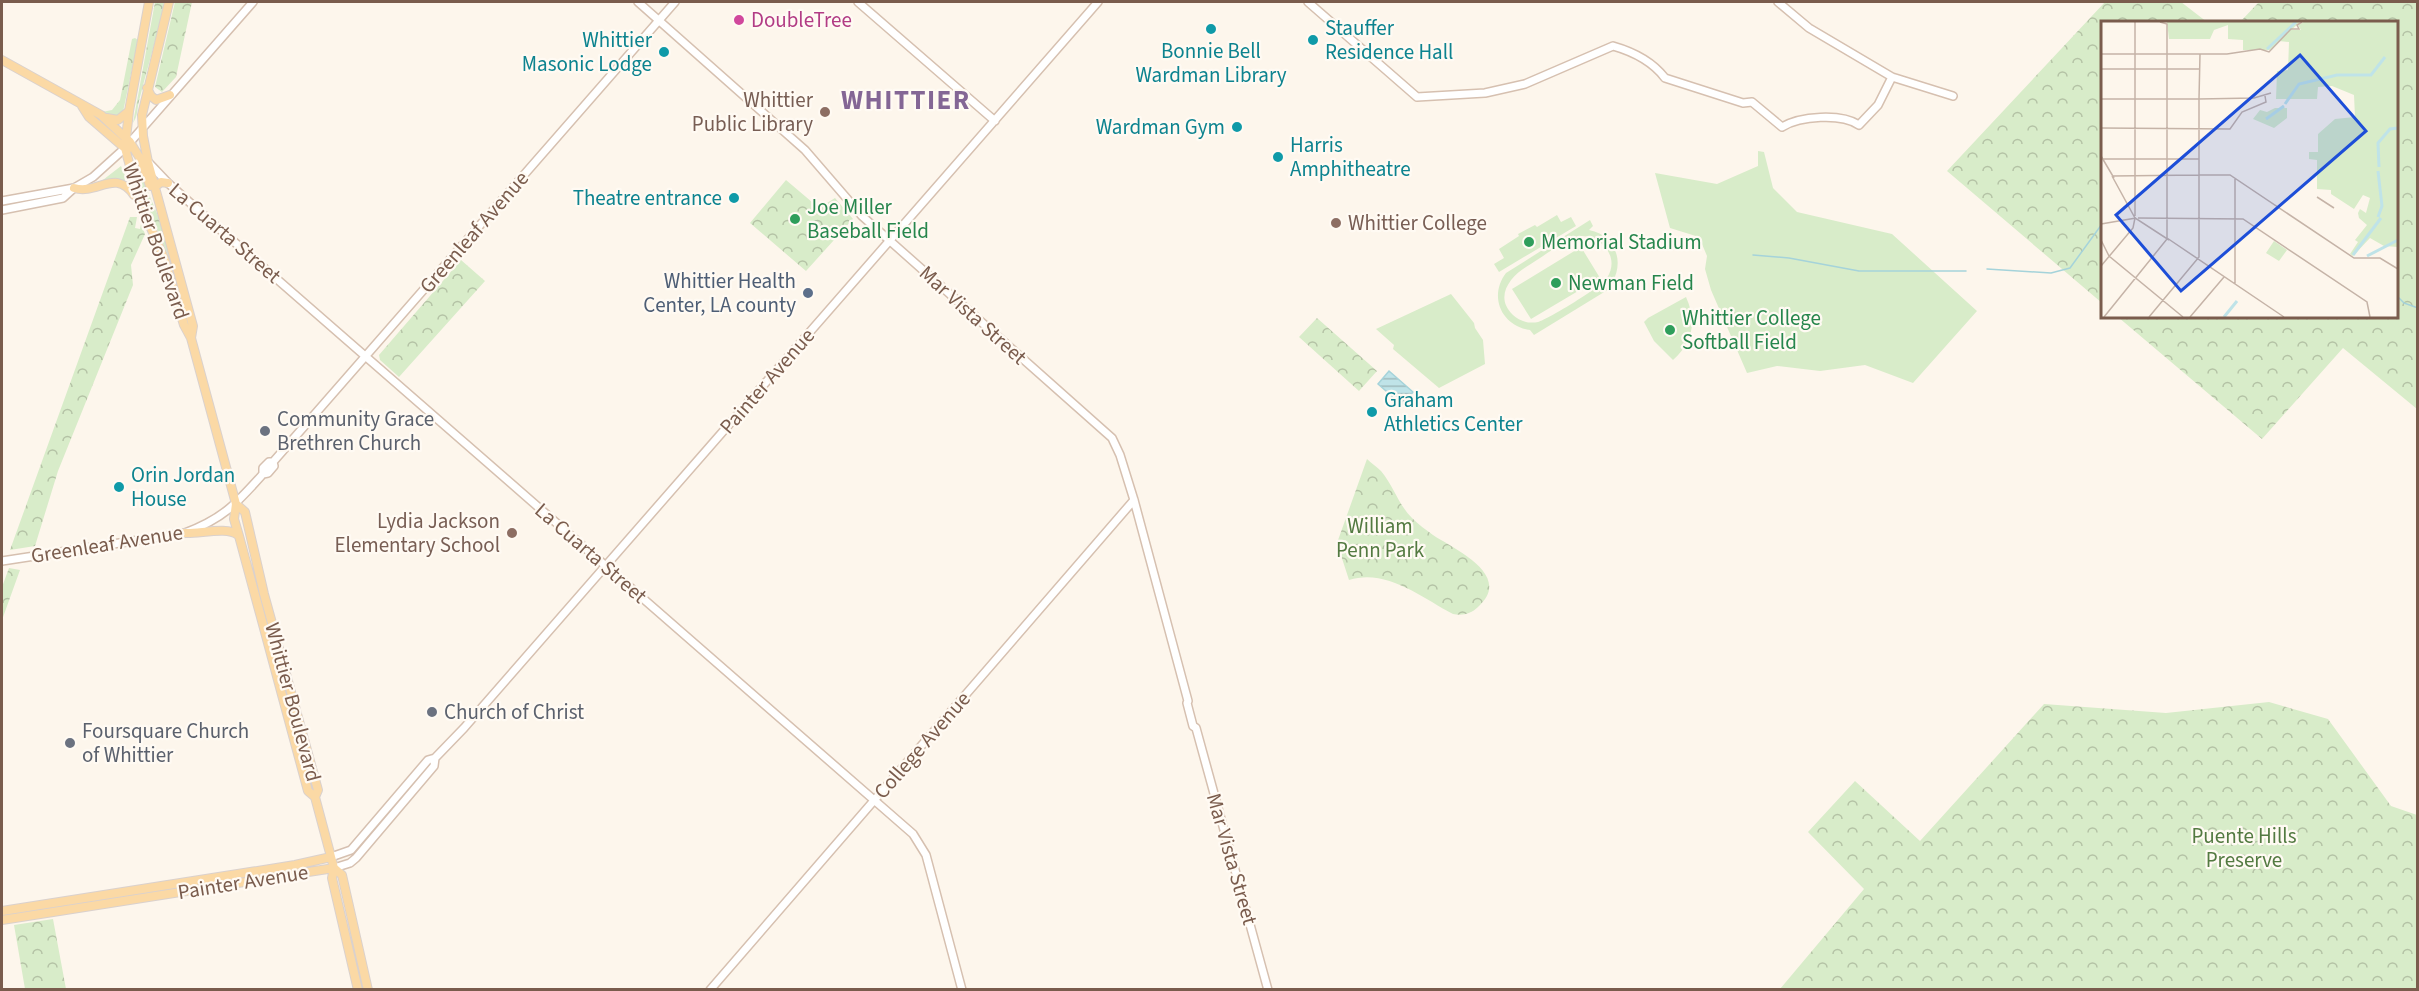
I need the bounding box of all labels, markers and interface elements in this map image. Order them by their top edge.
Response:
place label: DoubleTree [751,5,852,35]
marker: DoubleTree [732,13,746,27]
place label: Stauffer Residence Hall [1325,13,1453,67]
inset map [2101,21,2398,318]
marker: Bonnie Bell Wardman Library [1204,22,1218,36]
place label: Whittier Masonic Lodge [522,25,653,79]
marker: Stauffer Residence Hall [1306,33,1320,47]
place label: Bonnie Bell Wardman Library [1135,36,1287,90]
marker: Whittier Masonic Lodge [657,45,671,59]
district label: WHITTIER [841,81,971,120]
place label: Whittier Public Library [692,85,814,139]
marker: Whittier Public Library [818,105,832,119]
place label: Wardman Gym [1096,112,1225,142]
marker: Wardman Gym [1230,120,1244,134]
place label: Harris Amphitheatre [1290,130,1411,184]
marker: Harris Amphitheatre [1271,150,1285,164]
street label: Whittier Boulevard [115,159,197,323]
street label: Greenleaf Avenue [412,164,536,300]
street label: La Cuarta Street [162,176,288,290]
place label: Theatre entrance [573,183,722,213]
marker: Theatre entrance [727,191,741,205]
place label: Joe Miller Baseball Field [807,192,929,246]
place label: Whittier College [1348,208,1487,238]
marker: Joe Miller Baseball Field [788,212,802,226]
marker: Whittier College [1329,216,1343,230]
place label: Memorial Stadium [1541,227,1702,257]
marker: Memorial Stadium [1522,235,1536,249]
street label: Mar Vista Street [913,258,1033,372]
place label: Whittier Health Center, LA county [643,266,796,320]
place label: Newman Field [1568,268,1694,298]
marker: Newman Field [1549,276,1563,290]
marker: Whittier Health Center, LA county [801,286,815,300]
place label: Whittier College Softball Field [1682,303,1821,357]
street label: Painter Avenue [712,321,822,441]
marker: Whittier College Softball Field [1663,323,1677,337]
place label: Graham Athletics Center [1384,385,1523,439]
place label: Community Grace Brethren Church [277,404,434,458]
marker: Graham Athletics Center [1365,405,1379,419]
marker: Community Grace Brethren Church [258,424,272,438]
place label: Orin Jordan House [131,460,235,514]
marker: Orin Jordan House [112,480,126,494]
street label: La Cuarta Street [528,496,654,610]
place label: Lydia Jackson Elementary School [334,506,500,560]
park label: William Penn Park [1336,511,1425,565]
street label: Greenleaf Avenue [29,517,185,571]
marker: Lydia Jackson Elementary School [505,526,519,540]
street label: Whittier Boulevard [257,619,329,785]
street label: College Avenue [867,685,977,805]
place label: Church of Christ [444,697,584,727]
marker: Church of Christ [425,705,439,719]
place label: Foursquare Church of Whittier [82,716,249,770]
marker: Foursquare Church of Whittier [63,736,77,750]
street label: Mar Vista Street [1199,790,1265,928]
park label: Puente Hills Preserve [2191,821,2297,875]
street label: Painter Avenue [176,857,310,907]

